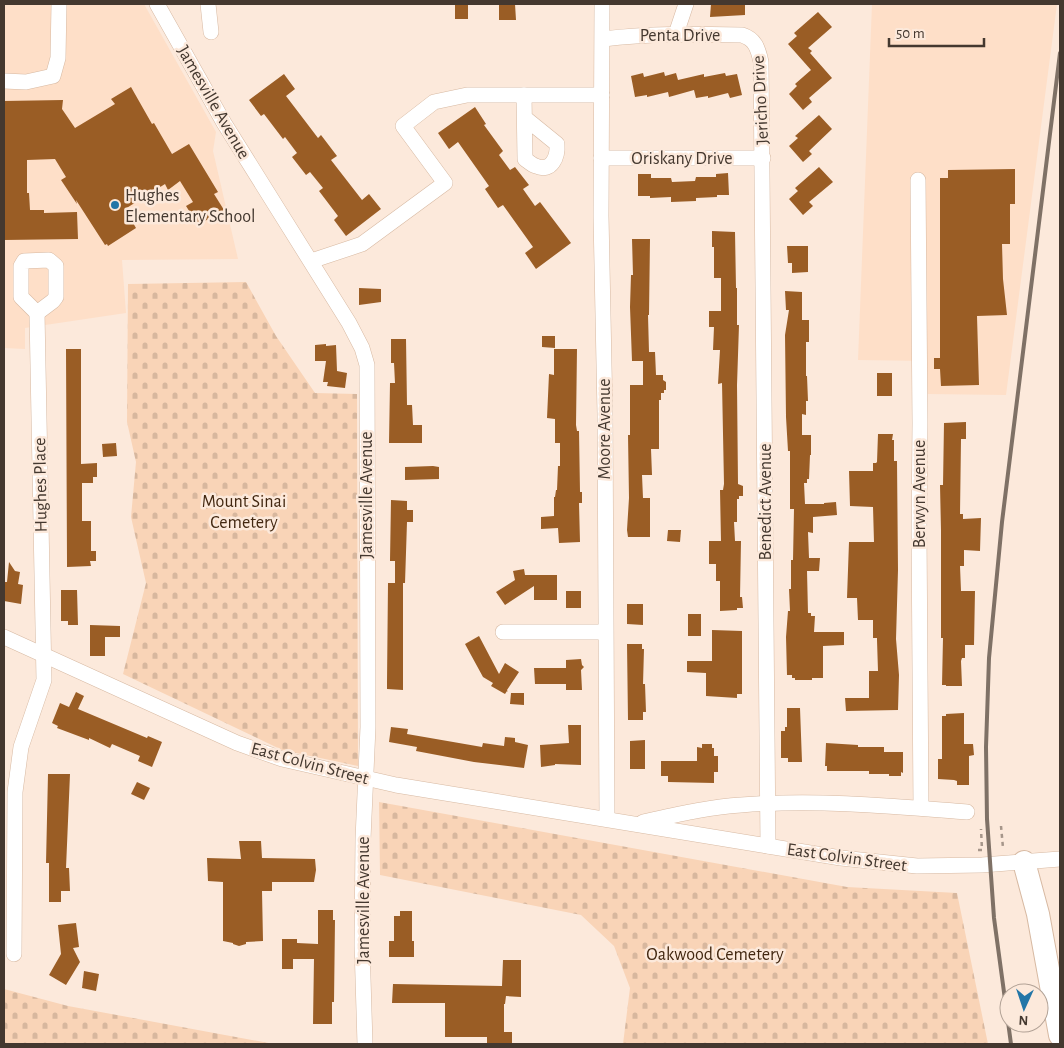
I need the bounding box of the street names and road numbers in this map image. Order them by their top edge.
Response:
street label: Penta Drive [640,27,720,45]
street label: Jamesville Avenue [174,43,253,162]
street label: Jericho Drive [750,55,772,145]
street label: Oriskany Drive [631,150,733,168]
street label: Moore Avenue [596,379,614,479]
street label: Jamesville Avenue [358,431,376,559]
street label: Hughes Place [31,437,51,532]
street label: Berwyn Avenue [911,440,929,548]
street label: Benedict Avenue [757,443,775,561]
street label: East Colvin Street [249,740,371,788]
street label: Jamesville Avenue [355,836,373,964]
street label: East Colvin Street [786,841,908,875]

